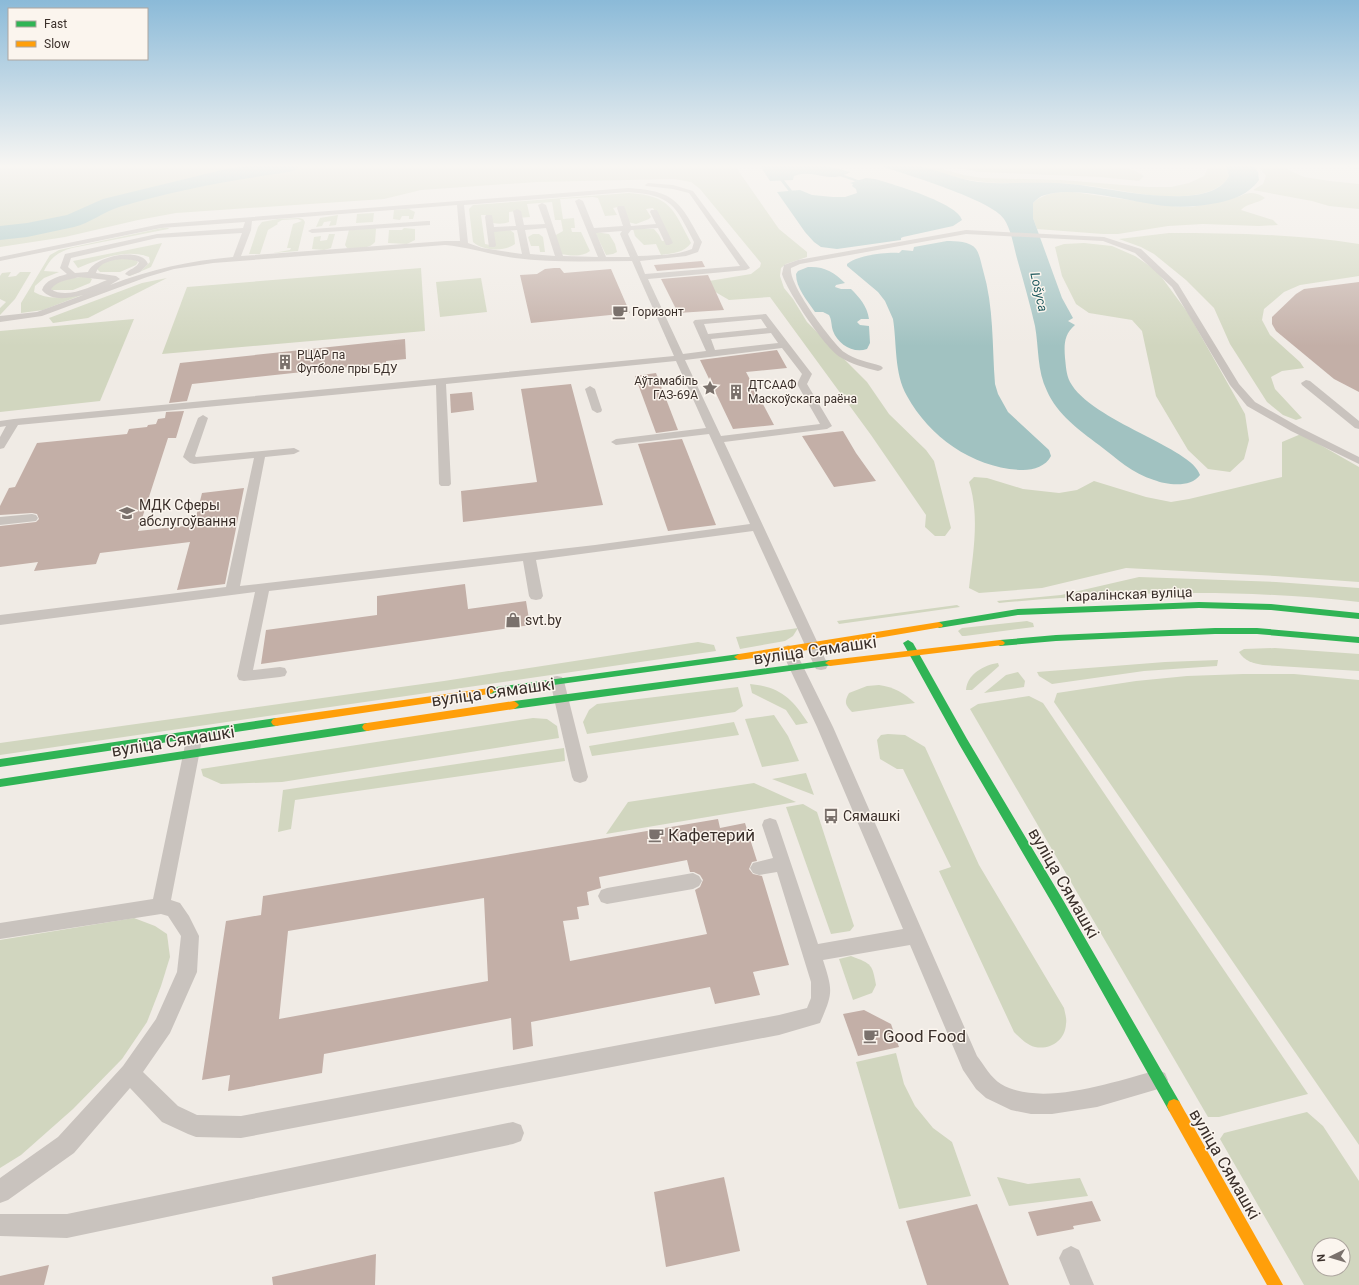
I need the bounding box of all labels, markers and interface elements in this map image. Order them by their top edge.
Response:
legend [8,8,148,60]
text: Fast [44,17,67,31]
text: Slow [44,37,70,51]
water label: Lošyca [1027,271,1051,313]
cafe icon: Горизонт [611,303,629,321]
place label: Горизонт [632,305,684,319]
place label: РЦАР па Футболе пры БДУ [297,348,398,376]
building icon: РЦАР па Футболе пры БДУ [276,353,294,371]
place label: Аўтамабіль ГАЗ-69А [634,374,698,402]
place label: ДТСААФ Маскоўскага раёна [748,378,857,406]
place icon: Аўтамабіль ГАЗ-69А [701,379,719,397]
building icon: ДТСААФ Маскоўскага раёна [727,383,745,401]
place label: МДК Сферы абслугоўвання [139,497,236,529]
school or university icon: МДК Сферы абслугоўвання [118,504,136,522]
street label: Каралінская вуліца [1065,584,1193,604]
shop icon: svt.by [504,611,522,629]
place label: svt.by [525,612,562,628]
street label: вуліца Сямашкі [752,631,878,669]
street label: вуліца Сямашкі [430,673,556,711]
street label: вуліца Сямашкі [110,721,236,761]
bus stop icon: Сямашкі [822,807,840,825]
place label: Сямашкі [843,808,900,824]
street label: вуліца Сямашкі [1024,824,1104,942]
place label: Кафетерий [668,825,755,845]
cafe icon: Кафетерий [647,826,665,844]
place label: Good Food [883,1026,966,1046]
cafe icon: Good Food [862,1027,880,1045]
street label: вуліца Сямашкі [1185,1105,1265,1223]
north arrow [1311,1237,1351,1277]
text: N [1315,1253,1328,1262]

